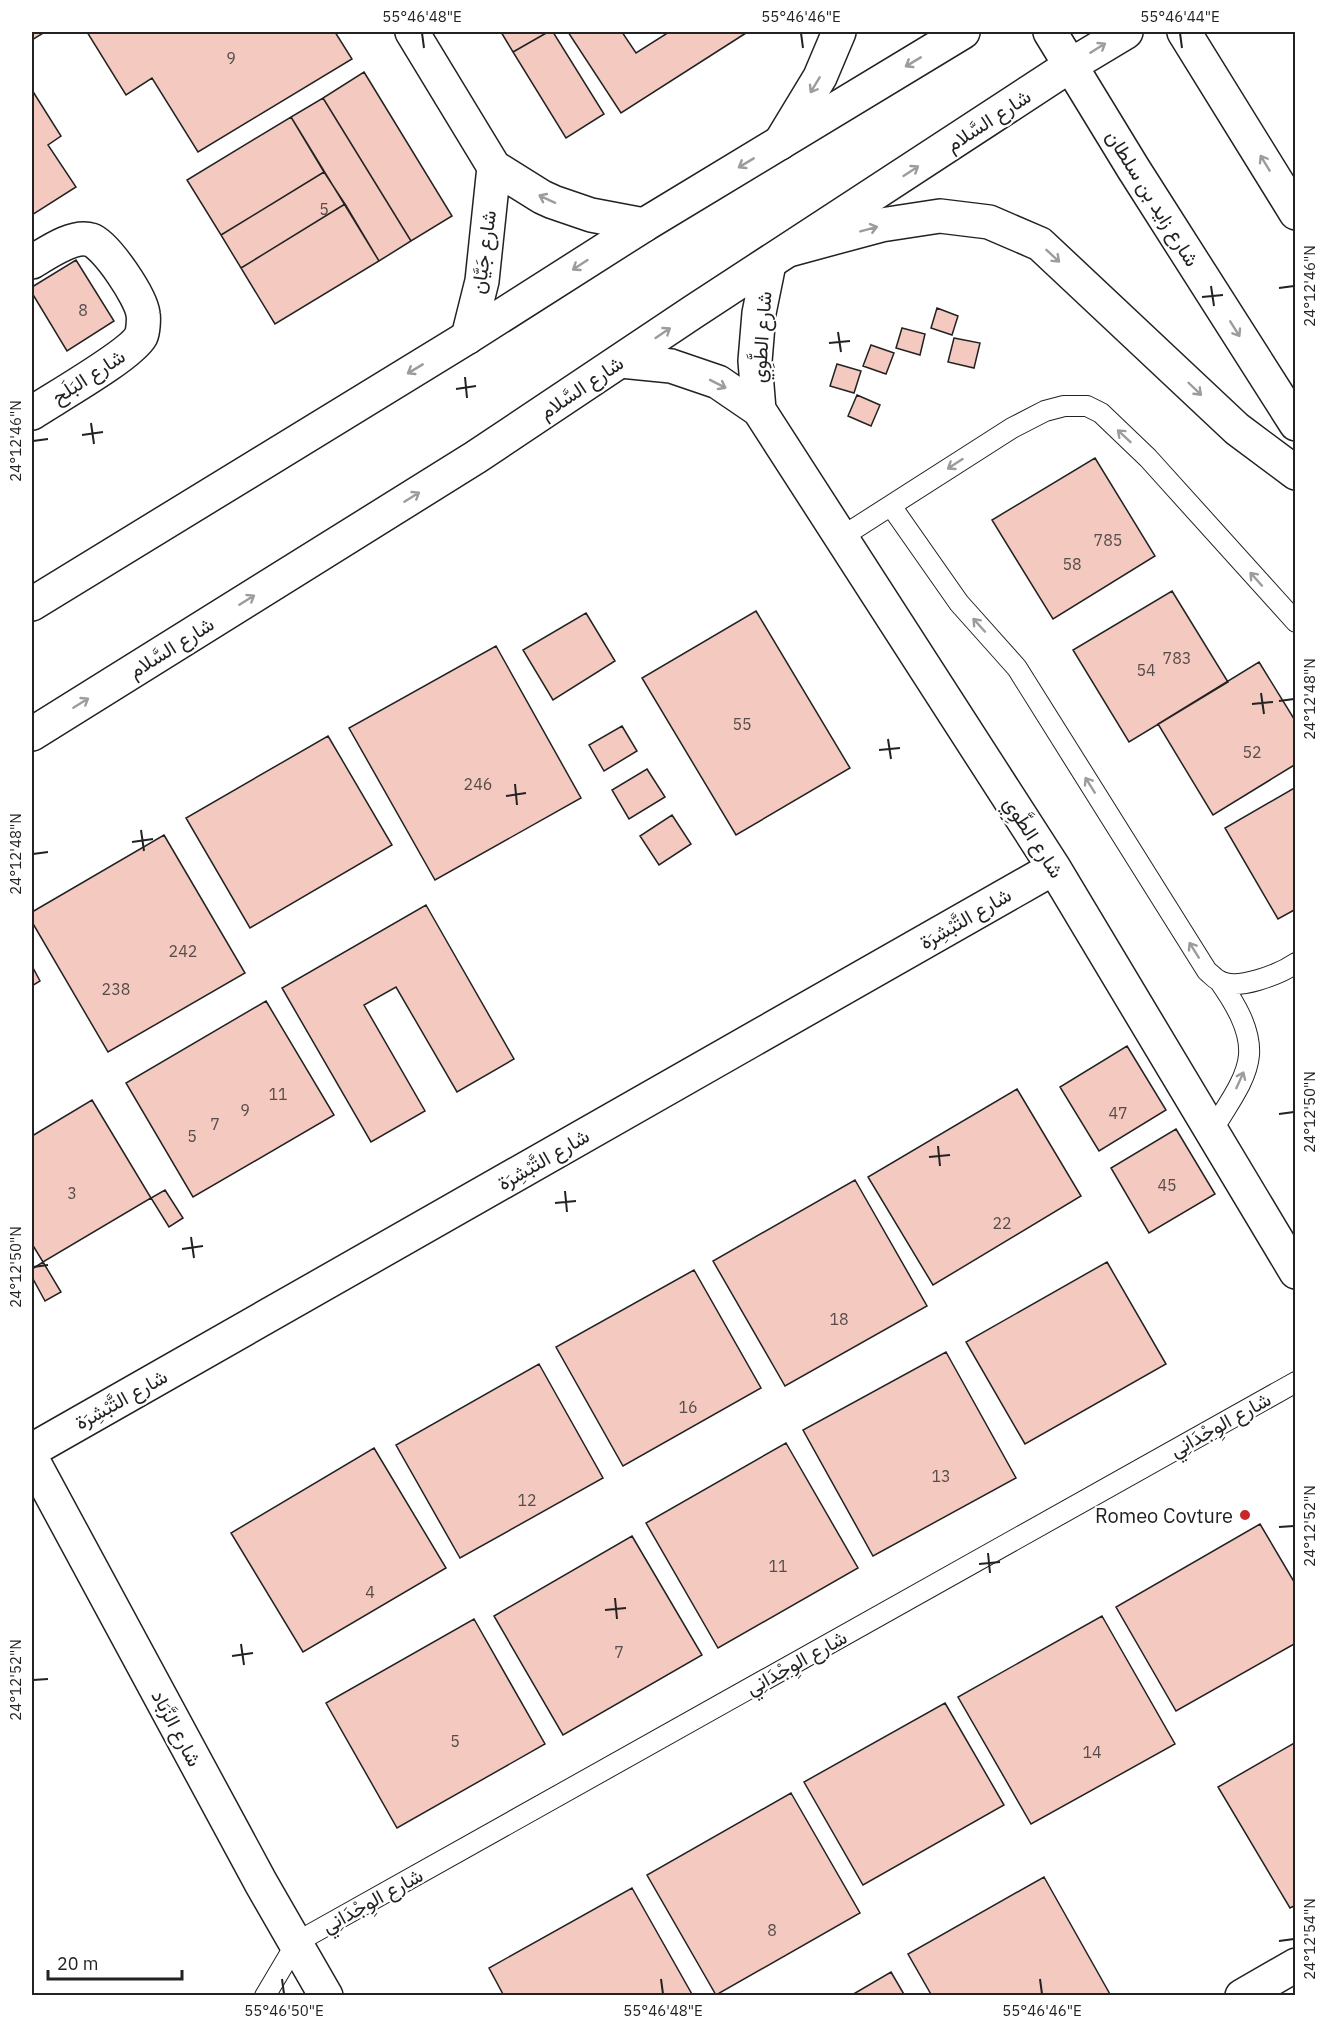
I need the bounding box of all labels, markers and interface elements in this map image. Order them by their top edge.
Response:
text: 55°46'48"E [382,7,462,26]
text: 55°46'46"E [761,7,841,26]
text: 55°46'44"E [1140,7,1220,26]
one-way arrow [1089,42,1106,54]
house number: 9 [226,48,236,68]
one-way arrow [905,56,922,68]
one-way arrow [809,76,821,93]
street label: شارع السَّلام [940,82,1036,158]
street label: شارع زايد بن سلطان [1099,125,1206,272]
one-way arrow [1259,155,1271,172]
one-way arrow [738,157,755,169]
one-way arrow [902,164,919,176]
one-way arrow [539,192,557,204]
house number: 5 [319,199,329,219]
street label: شارع جَيَّان [464,208,503,296]
one-way arrow [859,222,878,234]
text: 24°12'46"N [1300,245,1319,327]
one-way arrow [1045,249,1060,263]
one-way arrow [572,260,589,272]
street label: شارع الطَّوِي [744,290,782,384]
house number: 8 [78,300,88,320]
one-way arrow [1230,320,1242,337]
one-way arrow [654,326,671,338]
street label: شارع البَلَح [46,342,130,411]
street label: شارع السَّلام [534,349,629,426]
one-way arrow [407,364,424,376]
one-way arrow [708,379,726,390]
one-way arrow [1188,382,1203,396]
text: 24°12'46"N [6,400,25,482]
one-way arrow [1117,428,1132,443]
one-way arrow [947,458,964,471]
one-way arrow [403,491,420,503]
house number: 785 [1094,530,1122,550]
house number: 58 [1062,554,1082,574]
one-way arrow [1249,572,1263,587]
one-way arrow [238,594,255,606]
street label: شارع السَّلام [123,610,219,685]
one-way arrow [972,618,986,633]
house number: 783 [1163,648,1191,668]
text: 24°12'48"N [1300,658,1319,740]
house number: 54 [1136,660,1156,680]
one-way arrow [72,697,89,709]
house number: 55 [732,714,752,734]
house number: 52 [1242,742,1262,762]
house number: 246 [464,774,492,794]
one-way arrow [1084,777,1096,794]
street label: شارع الطَّوِي [994,791,1070,885]
text: 24°12'48"N [6,813,25,895]
street label: شارع التَّبْشِرَة [914,881,1016,956]
house number: 242 [169,941,197,961]
one-way arrow [1188,942,1200,959]
house number: 238 [102,979,130,999]
one-way arrow [1235,1071,1247,1089]
text: 24°12'50"N [1300,1071,1319,1153]
house number: 11 [268,1084,288,1104]
house number: 9 [240,1100,250,1120]
house number: 47 [1108,1103,1128,1123]
house number: 7 [210,1114,220,1134]
street label: شارع التَّبْشِرَة [492,1122,594,1197]
house number: 5 [187,1126,197,1146]
house number: 45 [1157,1175,1177,1195]
house number: 3 [67,1183,77,1203]
house number: 22 [992,1213,1012,1233]
text: 24°12'50"N [6,1226,25,1308]
house number: 18 [829,1309,849,1329]
street label: شارع التَّبْشِرَة [70,1363,173,1436]
street label: شارع الوِجْدَانِي [1165,1385,1277,1466]
house number: 16 [678,1397,698,1417]
house number: 13 [931,1466,951,1486]
text: 24°12'52"N [1300,1485,1319,1567]
house number: 12 [517,1490,537,1510]
place label: Romeo Covture [1095,1502,1233,1529]
marker: Romeo Covture [1238,1508,1252,1522]
house number: 11 [768,1556,788,1576]
house number: 4 [365,1582,375,1602]
street label: شارع الوِجْدَانِي [741,1623,853,1704]
text: 24°12'52"N [6,1639,25,1721]
house number: 7 [614,1642,624,1662]
street label: شارع الزَّبَاد [145,1685,208,1772]
house number: 5 [450,1731,460,1751]
house number: 14 [1082,1742,1102,1762]
street label: شارع الوِجْدَانِي [317,1861,429,1942]
text: 24°12'54"N [1300,1898,1319,1980]
house number: 8 [767,1920,777,1940]
scale bar [48,1943,182,1981]
text: 20 m [57,1952,99,1975]
text: 55°46'50"E [244,2001,324,2020]
text: 55°46'48"E [623,2001,703,2020]
text: 55°46'46"E [1002,2001,1082,2020]

